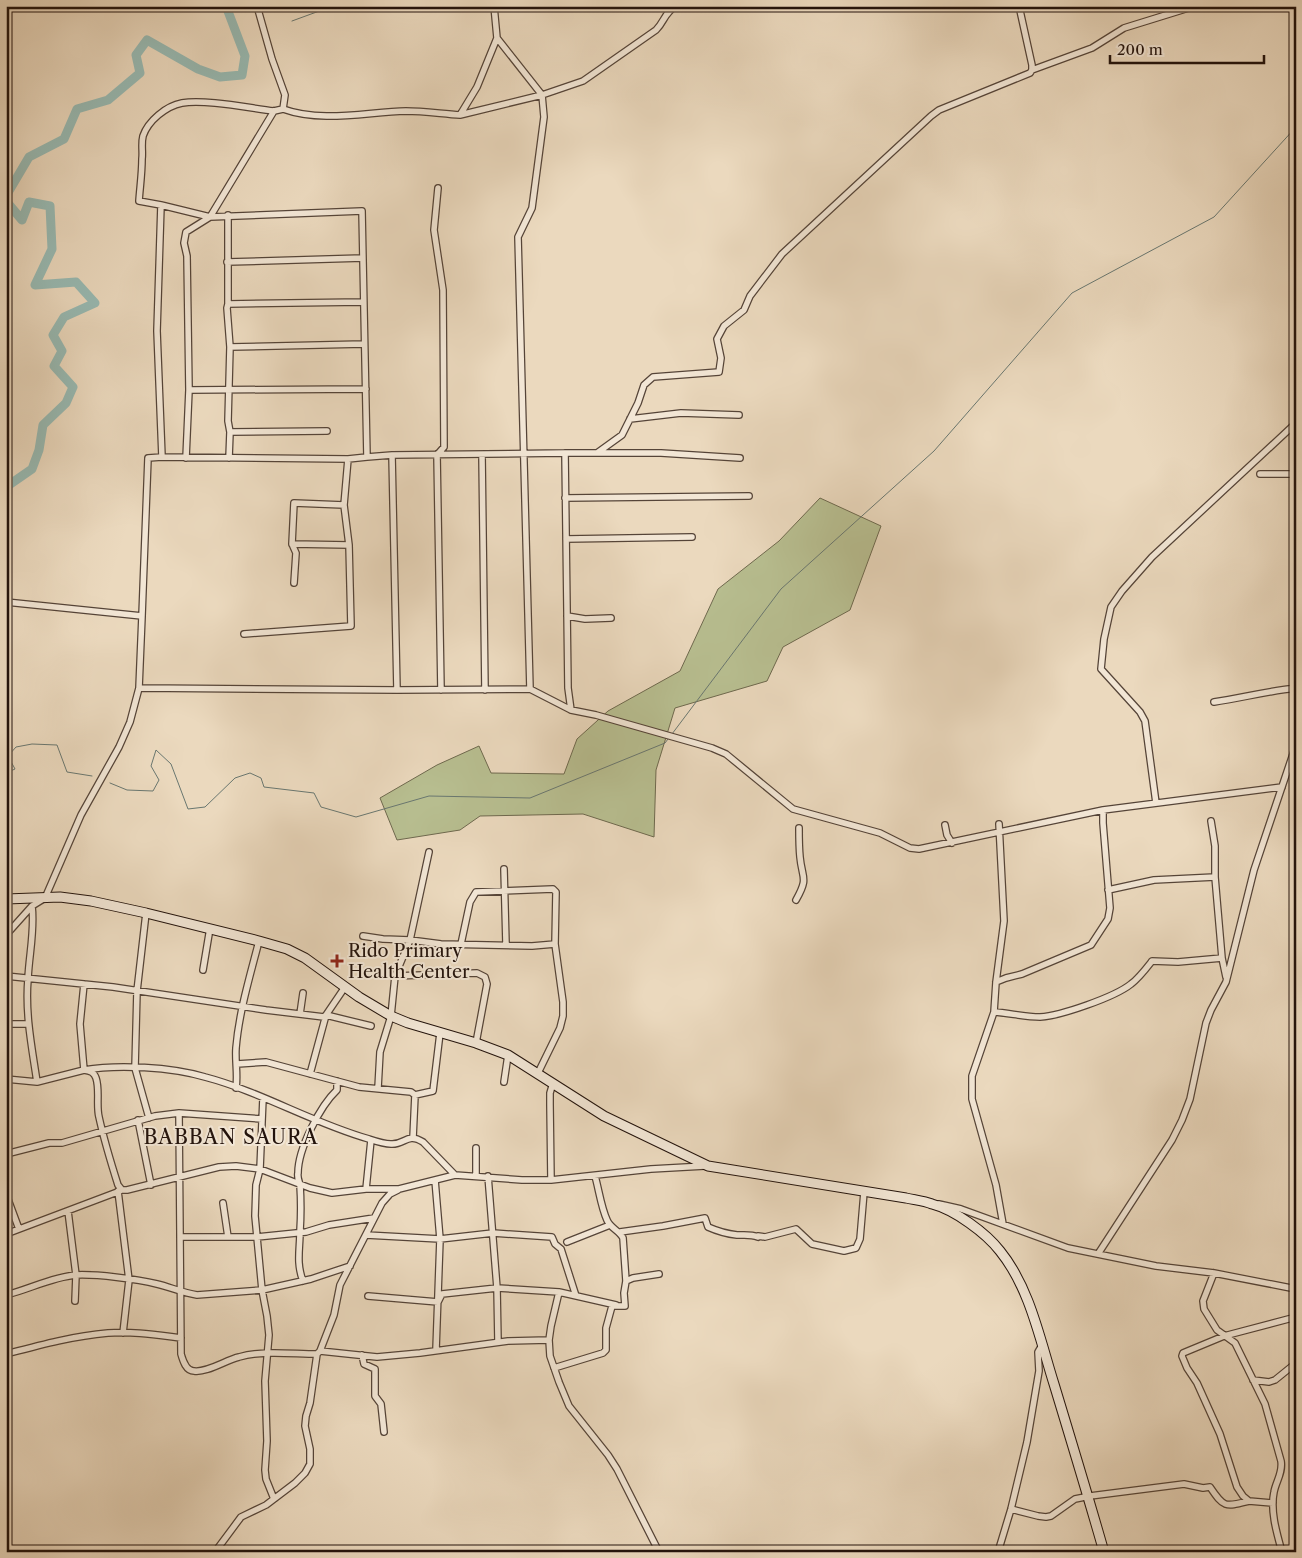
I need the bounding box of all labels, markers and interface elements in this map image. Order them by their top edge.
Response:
scale bar [1110,32,1263,64]
text: 200 m [1117,40,1163,59]
place label: Rido Primary Health Center [348,940,470,983]
marker: Rido Primary Health Center [330,954,344,968]
district label: BABBAN SAURA [144,1125,319,1149]

